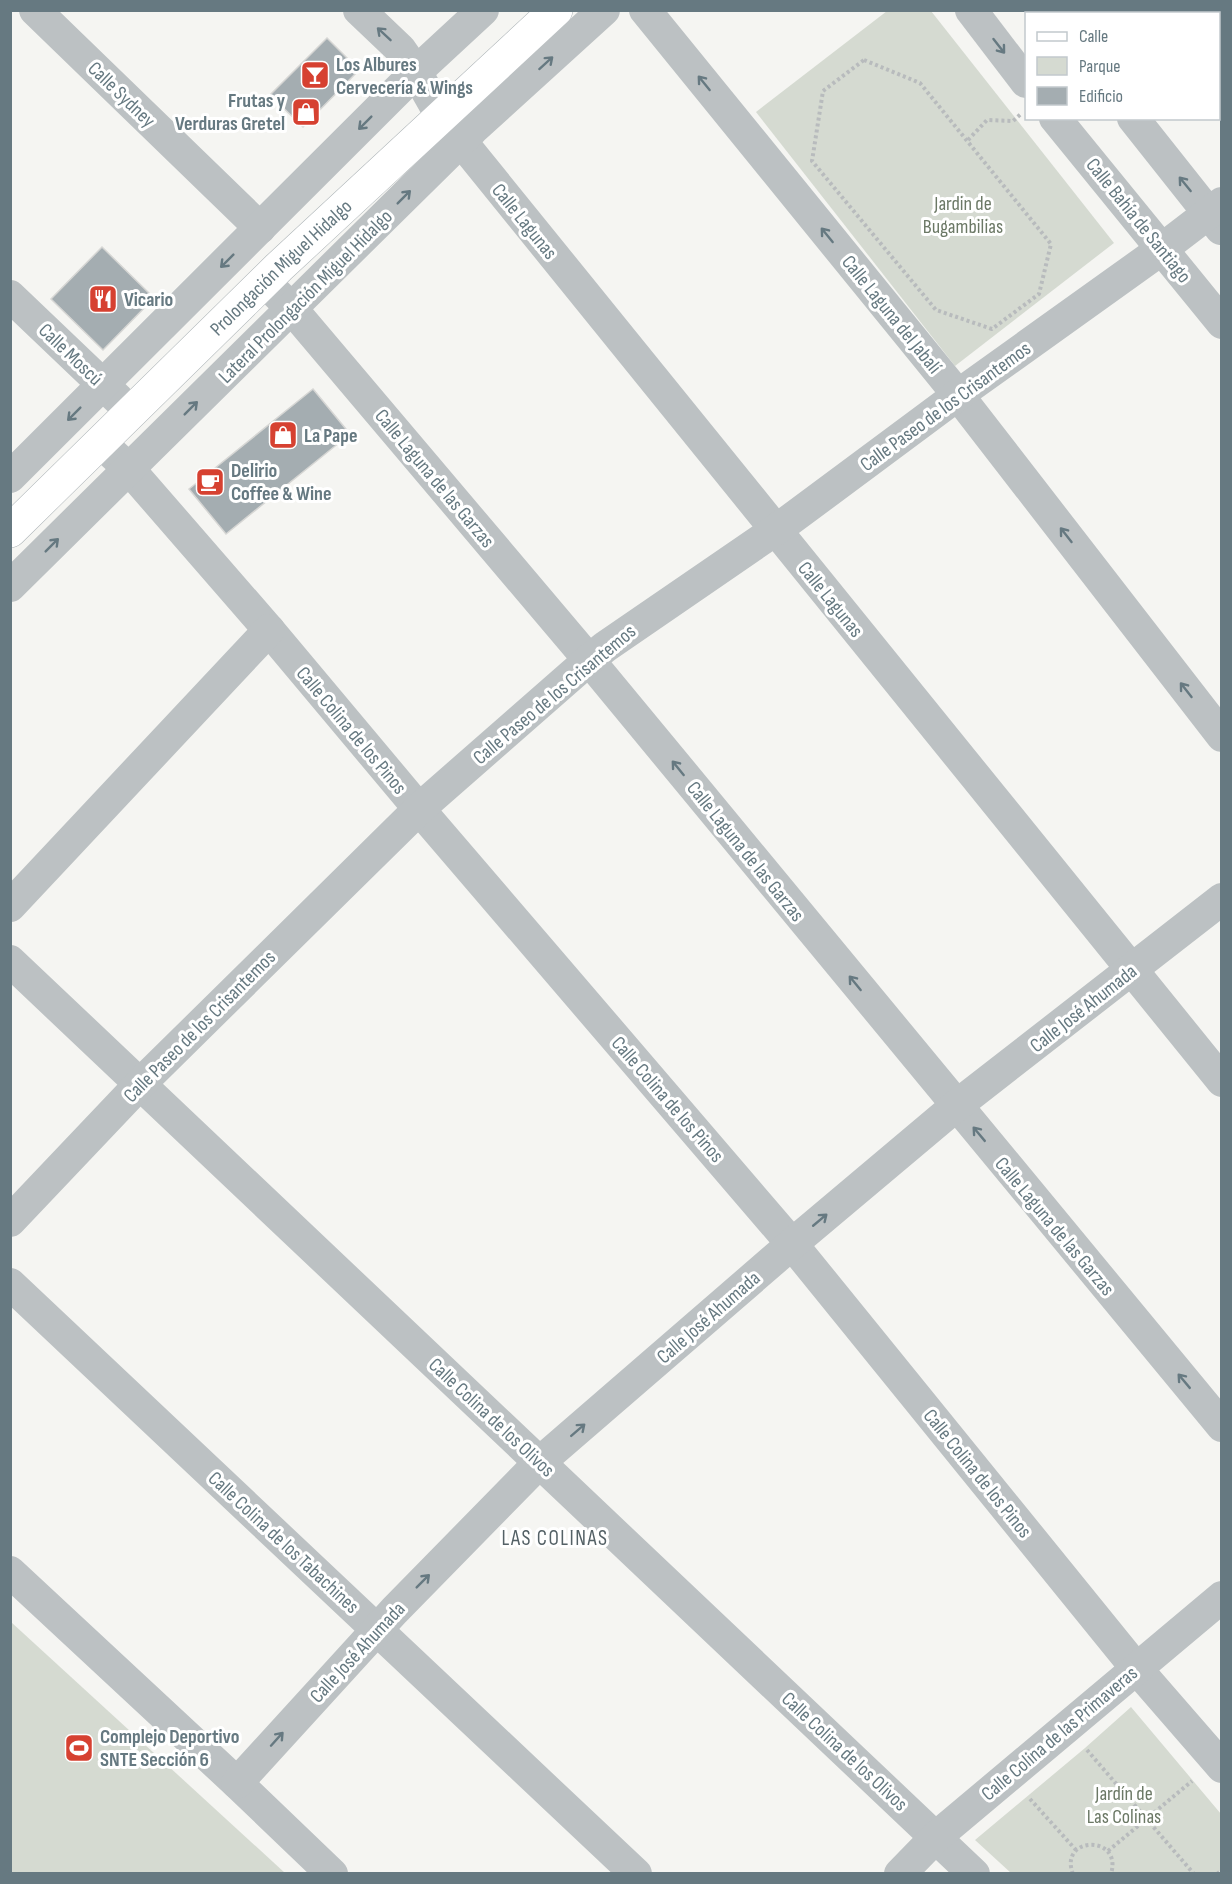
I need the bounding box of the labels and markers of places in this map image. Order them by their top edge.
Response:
place label: Los Albures Cervecería & Wings [336,53,473,100]
bar icon: Los Albures Cervecería & Wings [299,59,331,91]
place label: Frutas y Verduras Gretel [175,89,286,136]
shop icon: Frutas y Verduras Gretel [290,96,322,128]
restaurant icon: Vicario [87,283,119,315]
place label: Vicario [124,288,173,312]
shop icon: La Pape [267,419,299,451]
place label: La Pape [304,424,358,448]
place label: Delirio Coffee & Wine [231,459,332,506]
cafe icon: Delirio Coffee & Wine [194,466,226,498]
place label: Complejo Deportivo SNTE Sección 6 [100,1725,240,1772]
sports icon: Complejo Deportivo SNTE Sección 6 [63,1732,95,1764]

